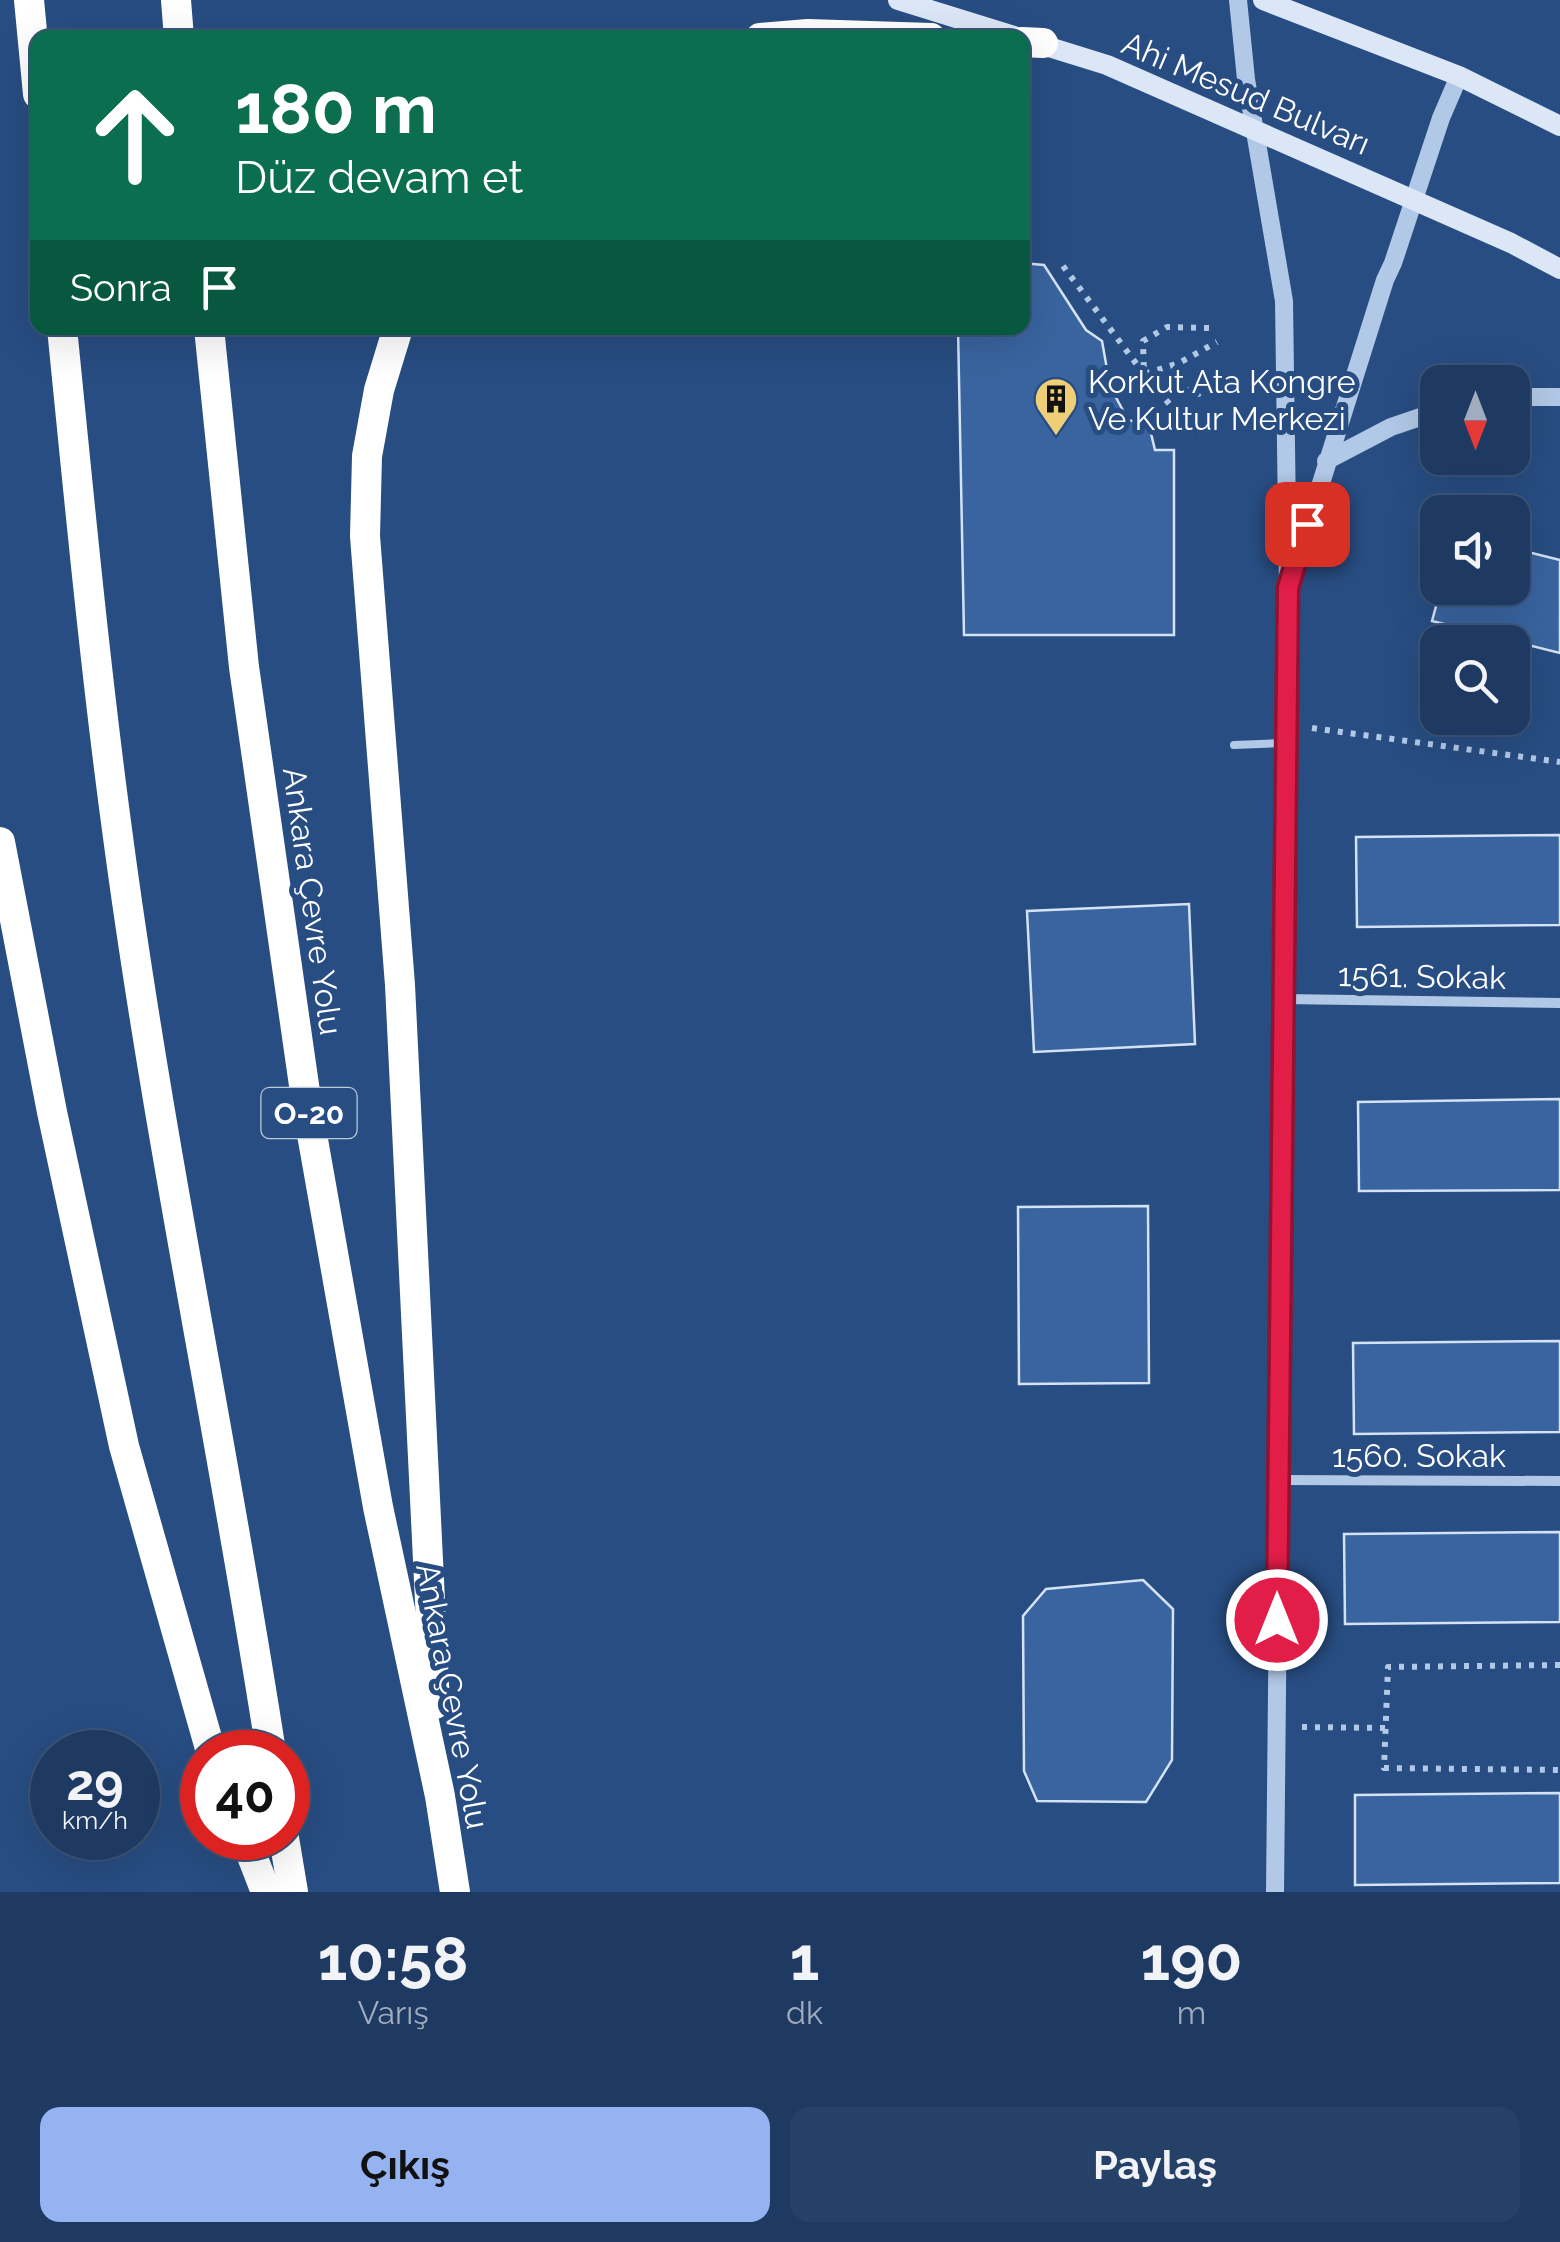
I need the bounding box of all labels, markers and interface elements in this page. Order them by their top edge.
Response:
street label: Ahi Mesud Bulvarı [1117,24,1375,162]
text: 180 m [235,67,437,149]
icon: ahead [70,70,200,200]
text: Düz devam et [235,151,523,204]
icon: arrive [192,260,247,315]
text: Sonra [70,265,172,310]
place label: Korkut Ata Kongre Ve Kultur Merkezi [1088,363,1356,437]
north arrow [1420,365,1530,475]
map controls [1420,365,1530,735]
building icon: Korkut Ata Kongre Ve Kultur Merkezi [1033,376,1079,437]
pin [1265,482,1350,567]
button: sound [1420,495,1530,605]
icon: arrive [1280,497,1335,552]
button: search [1420,625,1530,735]
street label: Ankara Çevre Yolu [276,765,350,1037]
street label: 1561. Sokak [1338,956,1506,996]
road number: O-20 [262,1088,356,1138]
street label: 1560. Sokak [1332,1437,1506,1474]
street label: Ankara Çevre Yolu [409,1560,497,1832]
position arrow [1225,1568,1329,1672]
speed limit sign: 40 [180,1730,310,1860]
text: 29 [66,1753,124,1812]
text: km/h [62,1805,128,1835]
text: 10:58 [318,1924,468,1994]
text: 1 [790,1924,819,1994]
text: 190 [1141,1924,1242,1994]
text: Varış [357,1994,429,2031]
text: dk [786,1994,823,2031]
text: m [1177,1994,1206,2031]
button: Çıkış [40,2107,770,2222]
button: Paylaş [790,2107,1520,2222]

